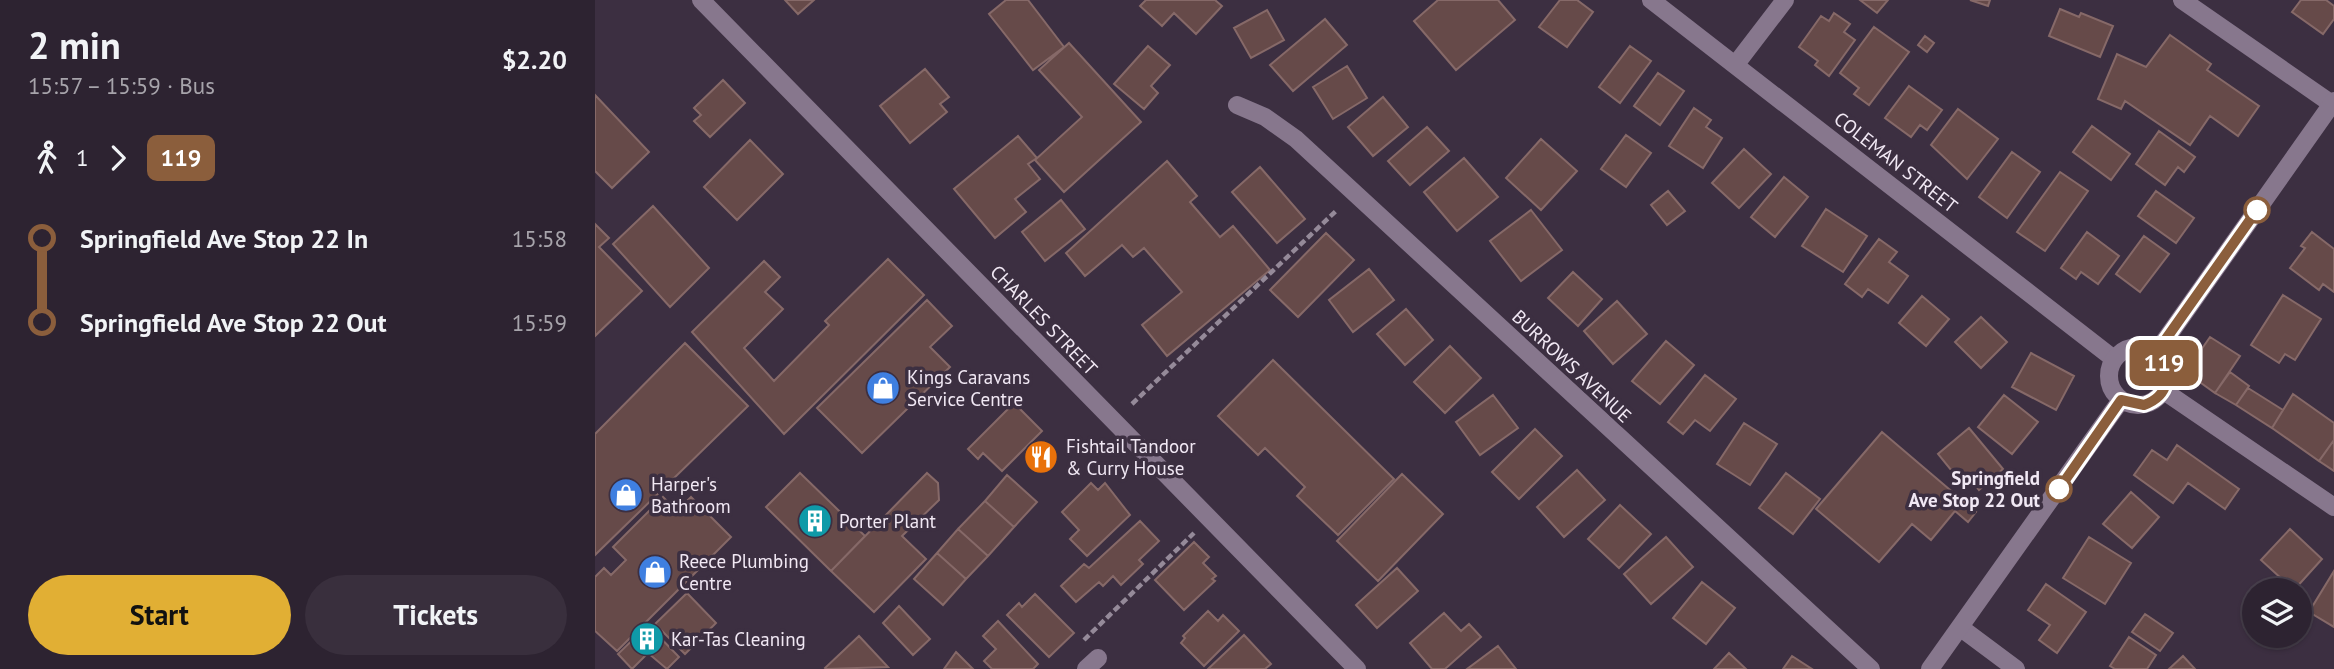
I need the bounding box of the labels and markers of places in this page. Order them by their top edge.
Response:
unlabelled marker [2244,197,2270,223]
place label: Kings Caravans Service Centre [907,365,1030,411]
shop icon: Kings Caravans Service Centre [864,369,902,407]
place label: Fishtail Tandoor & Curry House [1066,434,1196,480]
restaurant icon: Fishtail Tandoor & Curry House [1022,438,1060,476]
place label: Springfield Ave Stop 22 Out [1909,466,2040,512]
place label: Harper's Bathroom [651,472,731,518]
shop icon: Harper's Bathroom [607,476,645,514]
marker: Springfield Ave Stop 22 Out [2046,476,2072,502]
building icon: Porter Plant [796,502,834,540]
place label: Porter Plant [839,509,937,533]
place label: Reece Plumbing Centre [679,549,809,595]
shop icon: Reece Plumbing Centre [636,553,674,591]
building icon: Kar-Tas Cleaning [628,620,666,658]
place label: Kar-Tas Cleaning [671,627,806,651]

